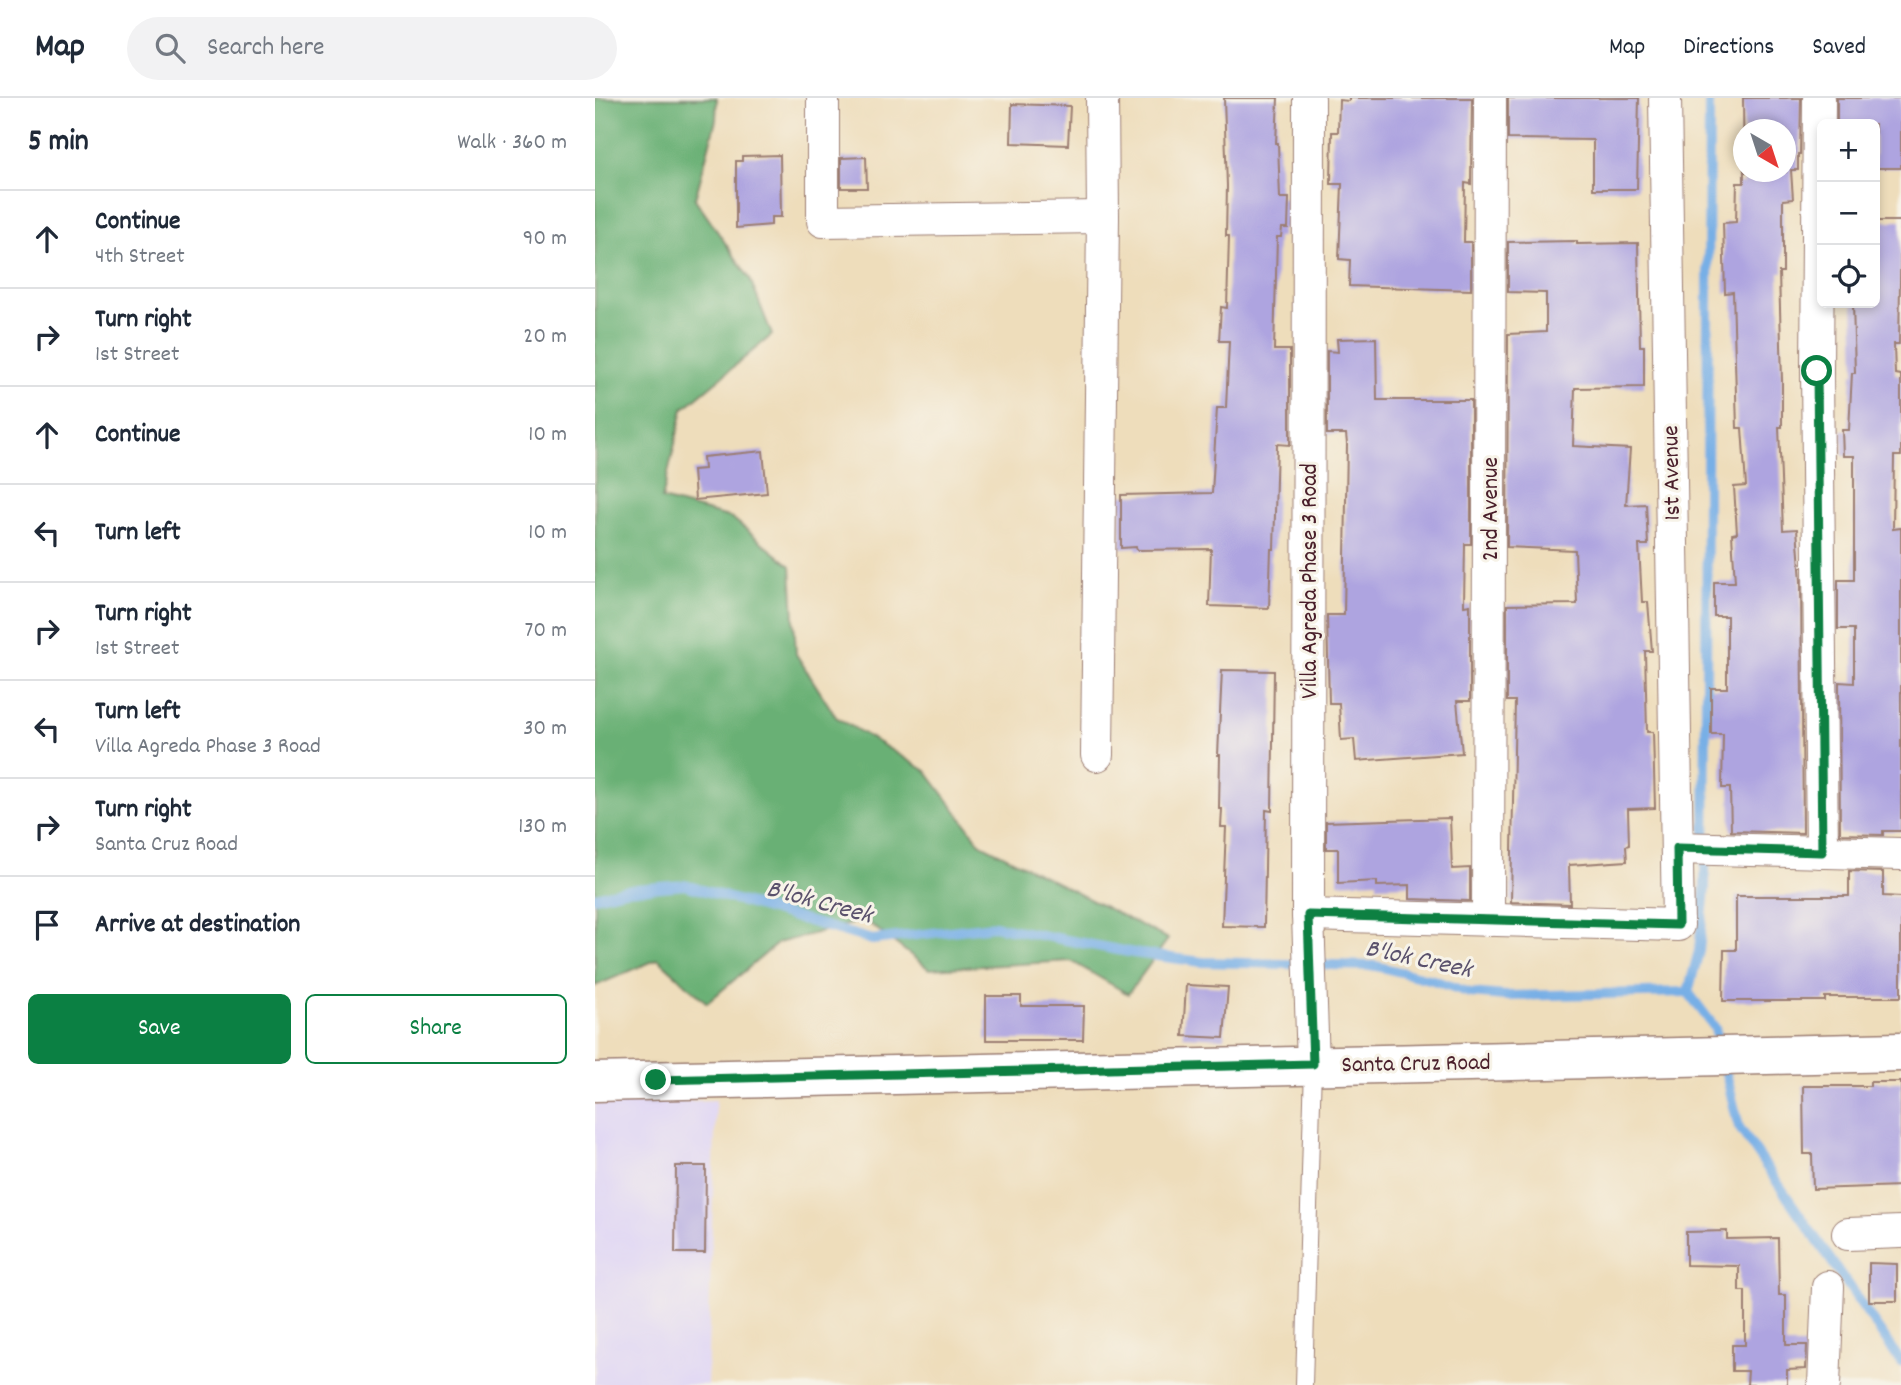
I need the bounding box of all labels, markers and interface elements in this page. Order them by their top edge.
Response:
search box [127,17,617,80]
text: Map [35,25,85,72]
icon: search [151,29,189,67]
text: Search here [207,30,325,67]
text: Map [1609,31,1645,65]
text: Directions [1683,31,1774,65]
text: Saved [1812,31,1866,65]
north arrow [1733,119,1796,182]
map controls [1817,119,1880,308]
button: + [1817,119,1880,182]
text: 5 min [28,122,89,165]
text: Walk · 360 m [457,127,567,160]
button: − [1817,182,1880,245]
text: Continue [95,204,180,241]
icon: ahead [28,220,66,258]
text: 90 m [523,223,567,256]
text: 4th Street [95,241,185,274]
button: locate [1817,245,1880,308]
text: Turn right [95,302,192,339]
icon: right [28,318,66,356]
text: 20 m [523,321,567,354]
text: 1st Street [95,339,179,372]
route start [1801,355,1832,386]
icon: ahead [28,416,66,454]
text: Continue [95,417,180,454]
text: 10 m [528,419,567,452]
street label: 1st Avenue [1655,425,1691,521]
street label: 2nd Avenue [1475,457,1509,561]
street label: Villa Agreda Phase 3 Road [1294,463,1328,699]
icon: left [28,514,66,552]
text: Turn left [95,515,181,552]
text: 10 m [528,517,567,550]
text: Turn right [95,596,192,633]
icon: right [28,612,66,650]
text: 70 m [525,615,567,648]
text: 1st Street [95,633,179,666]
text: Turn left [95,694,181,731]
icon: left [28,710,66,748]
text: 30 m [523,713,567,746]
text: Villa Agreda Phase 3 Road [95,731,321,764]
text: Turn right [95,792,192,829]
icon: right [28,808,66,846]
text: 130 m [518,811,567,844]
text: Santa Cruz Road [95,829,238,862]
water label: B'lok Creek [762,872,878,936]
icon: arrive [28,906,66,944]
text: Arrive at destination [95,907,300,944]
water label: B'lok Creek [1362,931,1477,990]
button: Save [28,994,291,1064]
button: Share [305,994,567,1064]
street label: Santa Cruz Road [1341,1047,1491,1083]
route end [640,1064,671,1095]

